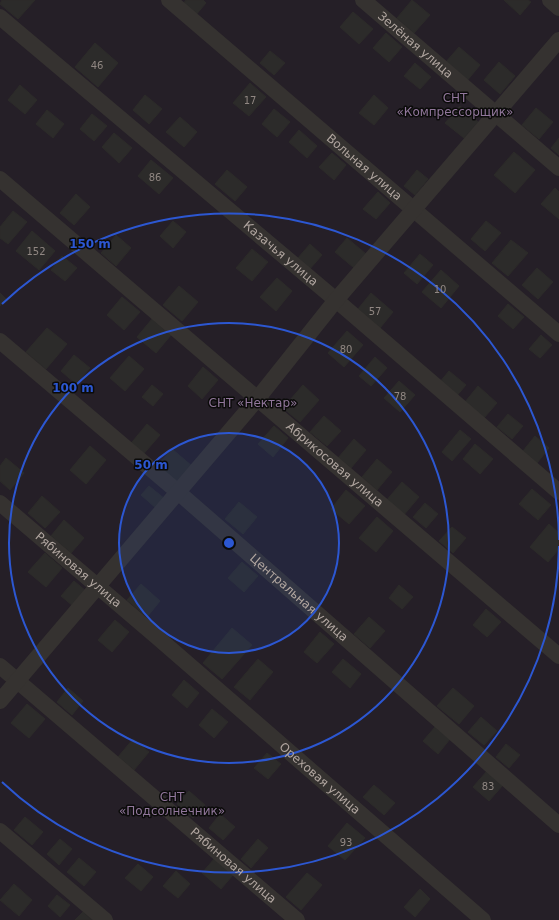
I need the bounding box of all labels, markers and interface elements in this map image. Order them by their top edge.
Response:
street label: Зелёная улица [375,9,456,81]
house number: 46 [91,60,103,71]
park label: СНТ «Компрессорщик» [397,91,513,119]
house number: 17 [244,95,256,106]
street label: Вольная улица [324,131,405,203]
house number: 86 [149,172,161,183]
street label: Казачья улица [241,218,321,289]
text: 150 m [69,237,111,251]
house number: 152 [26,246,46,257]
house number: 10 [434,284,446,295]
house number: 57 [369,306,381,317]
house number: 80 [340,344,352,355]
text: 100 m [52,381,94,395]
house number: 78 [394,391,406,402]
park label: СНТ «Нектар» [209,396,297,410]
street label: Абрикосовая улица [283,419,386,510]
text: 50 m [134,458,168,472]
street label: Рябиновая улица [33,529,124,610]
centre of rings [222,536,236,550]
street label: Центральная улица [247,551,351,644]
street label: Ореховая улица [277,739,363,817]
house number: 83 [482,781,494,792]
park label: СНТ «Подсолнечник» [119,790,225,818]
street label: Рябиновая улица [188,825,279,906]
house number: 93 [340,837,352,848]

